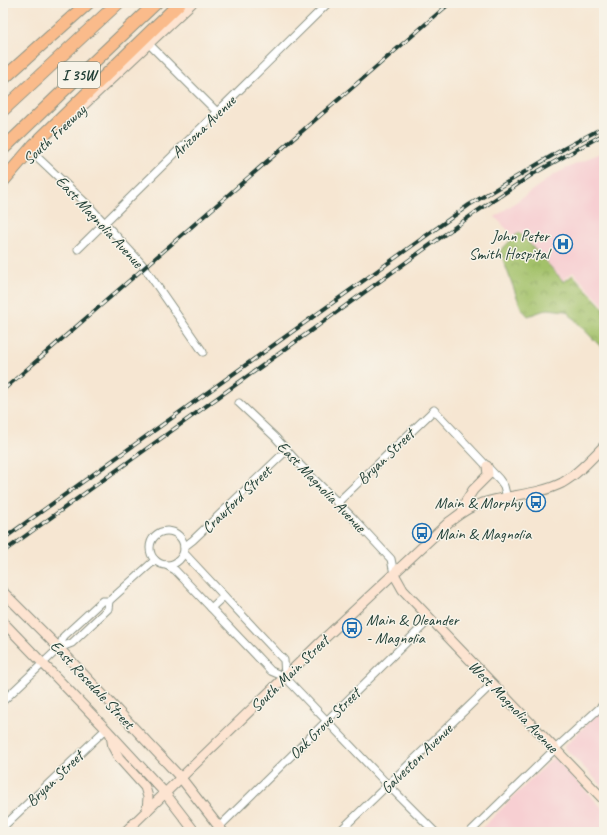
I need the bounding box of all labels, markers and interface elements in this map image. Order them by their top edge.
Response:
road number: I 35W [58,62,100,88]
street label: Arizona Avenue [167,90,241,162]
street label: South Freeway [19,99,92,169]
street label: East Magnolia Avenue [51,171,148,273]
place label: John Peter Smith Hospital [469,226,552,264]
hospital icon: John Peter Smith Hospital [552,233,574,255]
street label: Bryan Street [353,423,421,489]
street label: East Magnolia Avenue [273,437,371,538]
street label: Crawford Street [198,460,277,538]
bus stop icon: Main & Morphy [525,491,547,513]
place label: Main & Morphy [435,493,524,513]
bus stop icon: Main & Magnolia [411,522,433,544]
place label: Main & Magnolia [436,524,532,544]
place label: Main & Oleander - Magnolia [366,610,461,648]
bus stop icon: Main & Oleander - Magnolia [341,617,363,639]
street label: South Main Street [246,629,335,716]
street label: East Rosedale Street [46,636,140,735]
street label: West Magnolia Avenue [464,656,564,758]
street label: Oak Grove Street [285,682,366,764]
street label: Galveston Avenue [377,718,458,798]
street label: Bryan Street [22,745,90,811]

